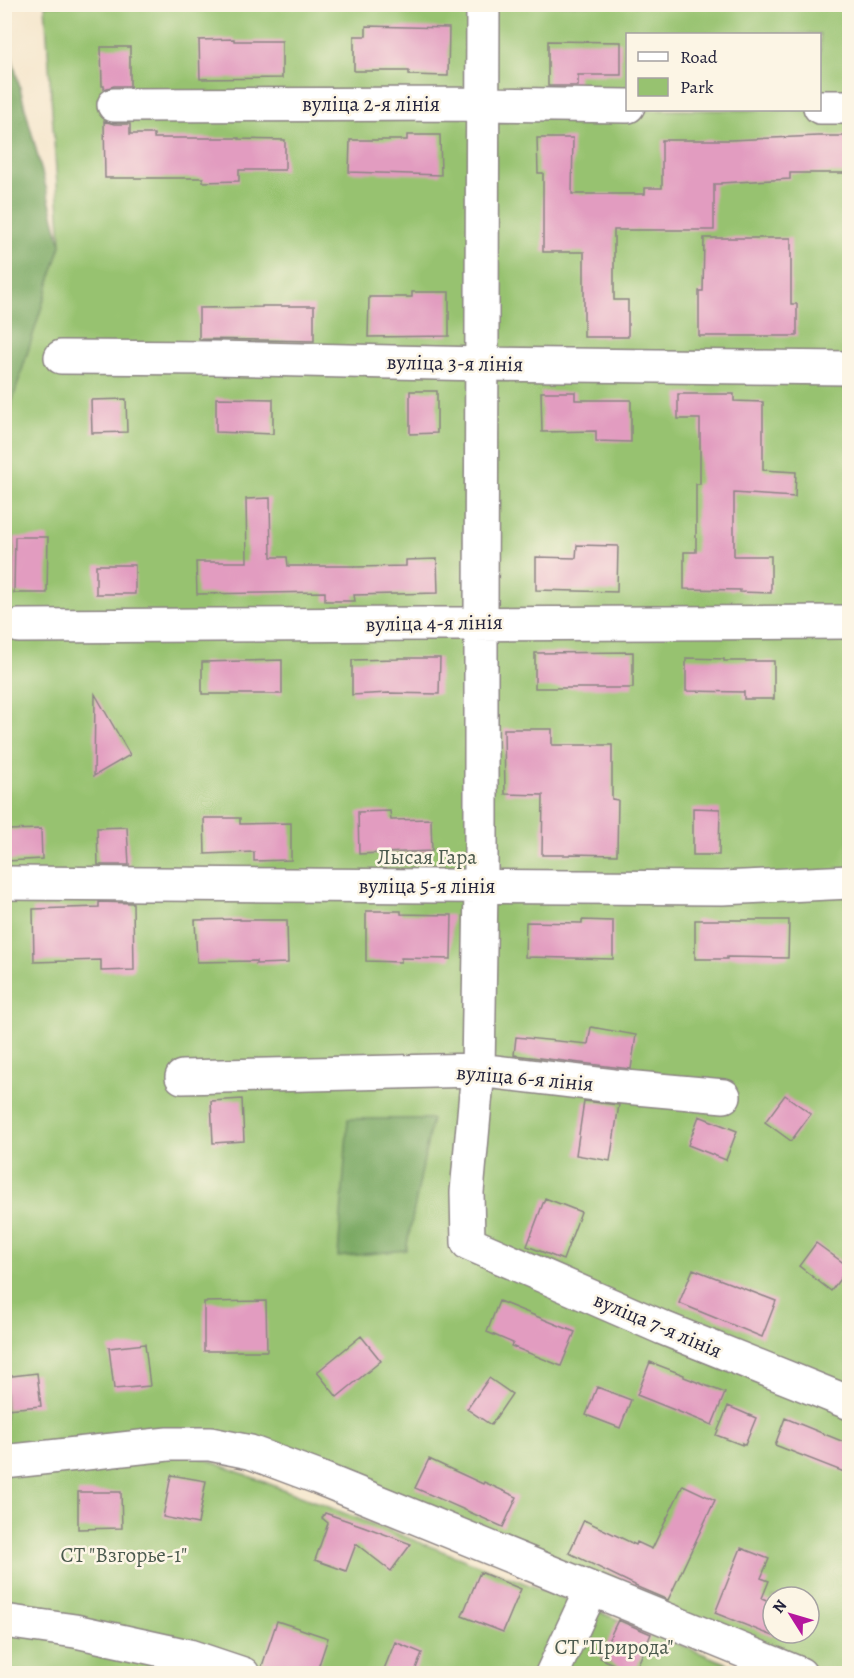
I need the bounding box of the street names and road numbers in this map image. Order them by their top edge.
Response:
street label: вуліца 2-я лінія [302,90,440,118]
street label: вуліца 3-я лінія [386,348,524,378]
street label: вуліца 4-я лінія [365,608,503,638]
street label: вуліца 5-я лінія [359,872,495,900]
street label: вуліца 6-я лінія [455,1058,595,1098]
street label: вуліца 7-я лінія [590,1285,726,1365]

